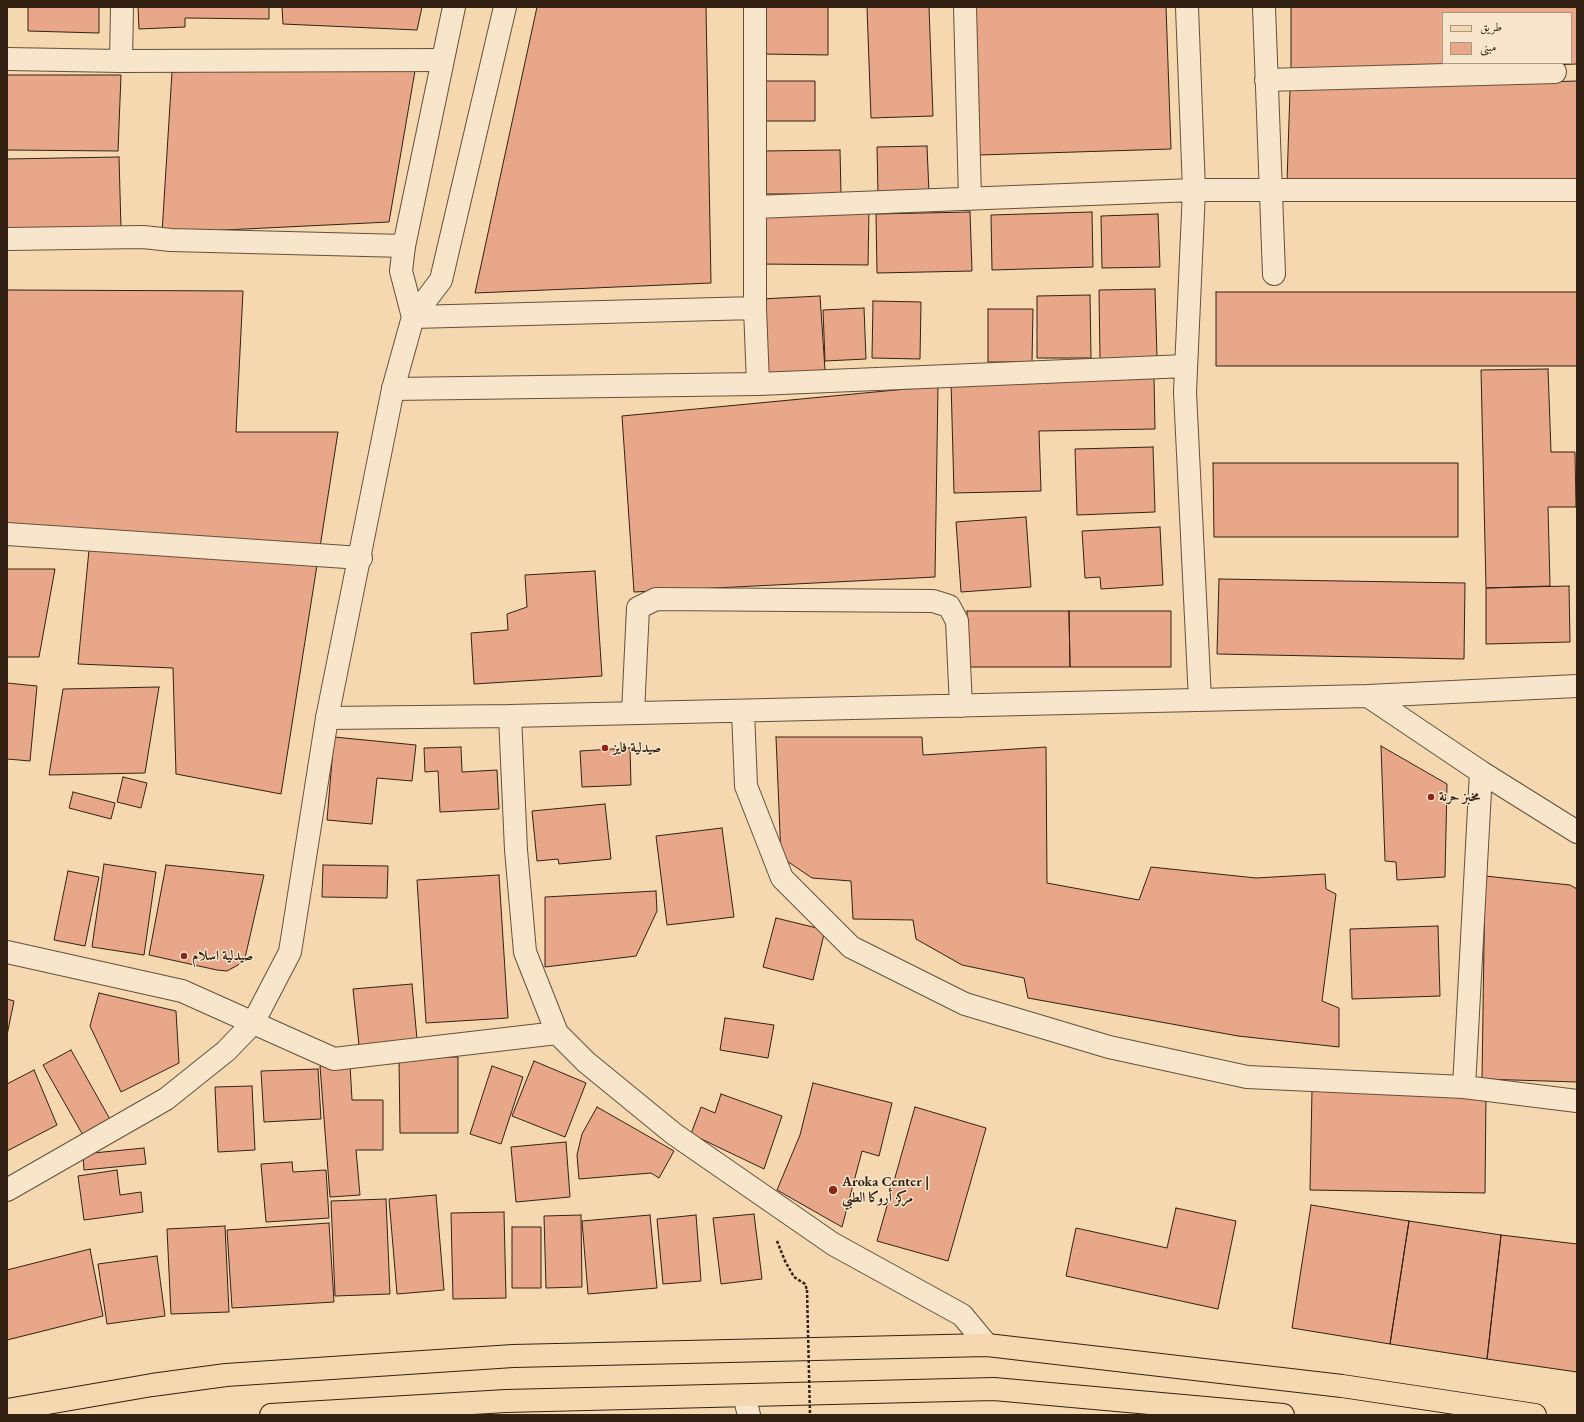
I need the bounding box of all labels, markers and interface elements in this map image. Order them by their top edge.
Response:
legend [1442,12,1572,64]
text: طريق [1480,19,1502,35]
text: مبنى [1480,39,1496,55]
place label: صيدلية فايز [613,740,661,756]
marker: صيدلية فايز [600,743,610,753]
place label: مخبز حرنة [1439,789,1480,805]
marker: مخبز حرنة [1426,792,1436,802]
place label: صيدلية اسلام [192,948,253,964]
marker: صيدلية اسلام [179,951,189,961]
place label: Aroka Center | مركز أروكا الطبي [842,1174,929,1206]
marker: Aroka Center | مركز أروكا الطبي [827,1184,839,1196]

